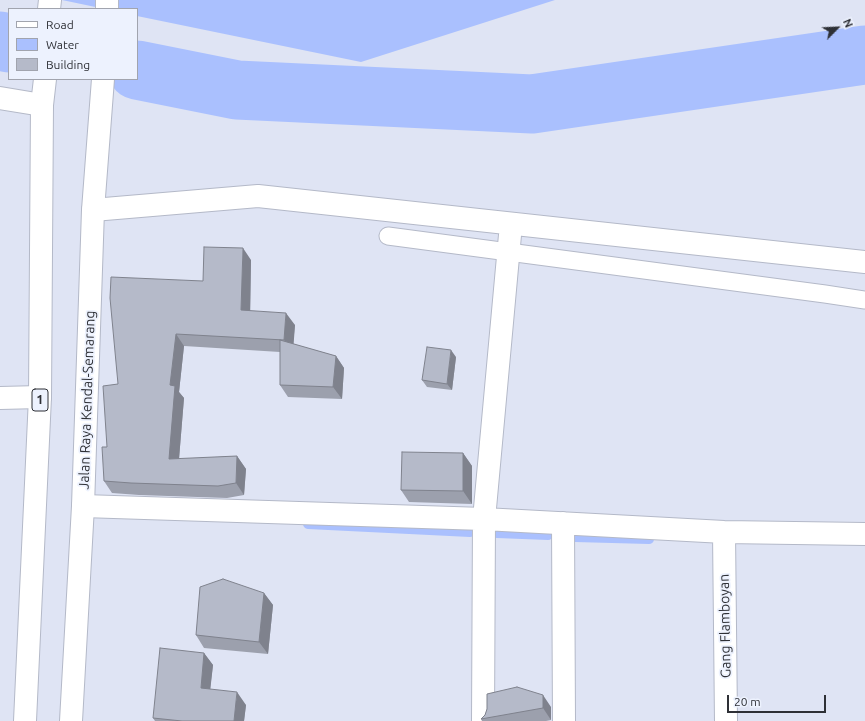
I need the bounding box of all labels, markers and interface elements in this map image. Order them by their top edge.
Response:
legend [8,8,138,80]
north arrow [817,8,857,48]
text: N [841,17,855,29]
text: Road [46,18,74,31]
text: Water [46,38,79,51]
text: Building [46,58,90,71]
street label: Jalan Raya Kendal-Semarang [75,310,99,490]
road number: 1 [32,389,48,411]
street label: Gang Flamboyan [716,574,734,678]
scale bar [729,687,828,713]
text: 20 m [734,695,761,708]

